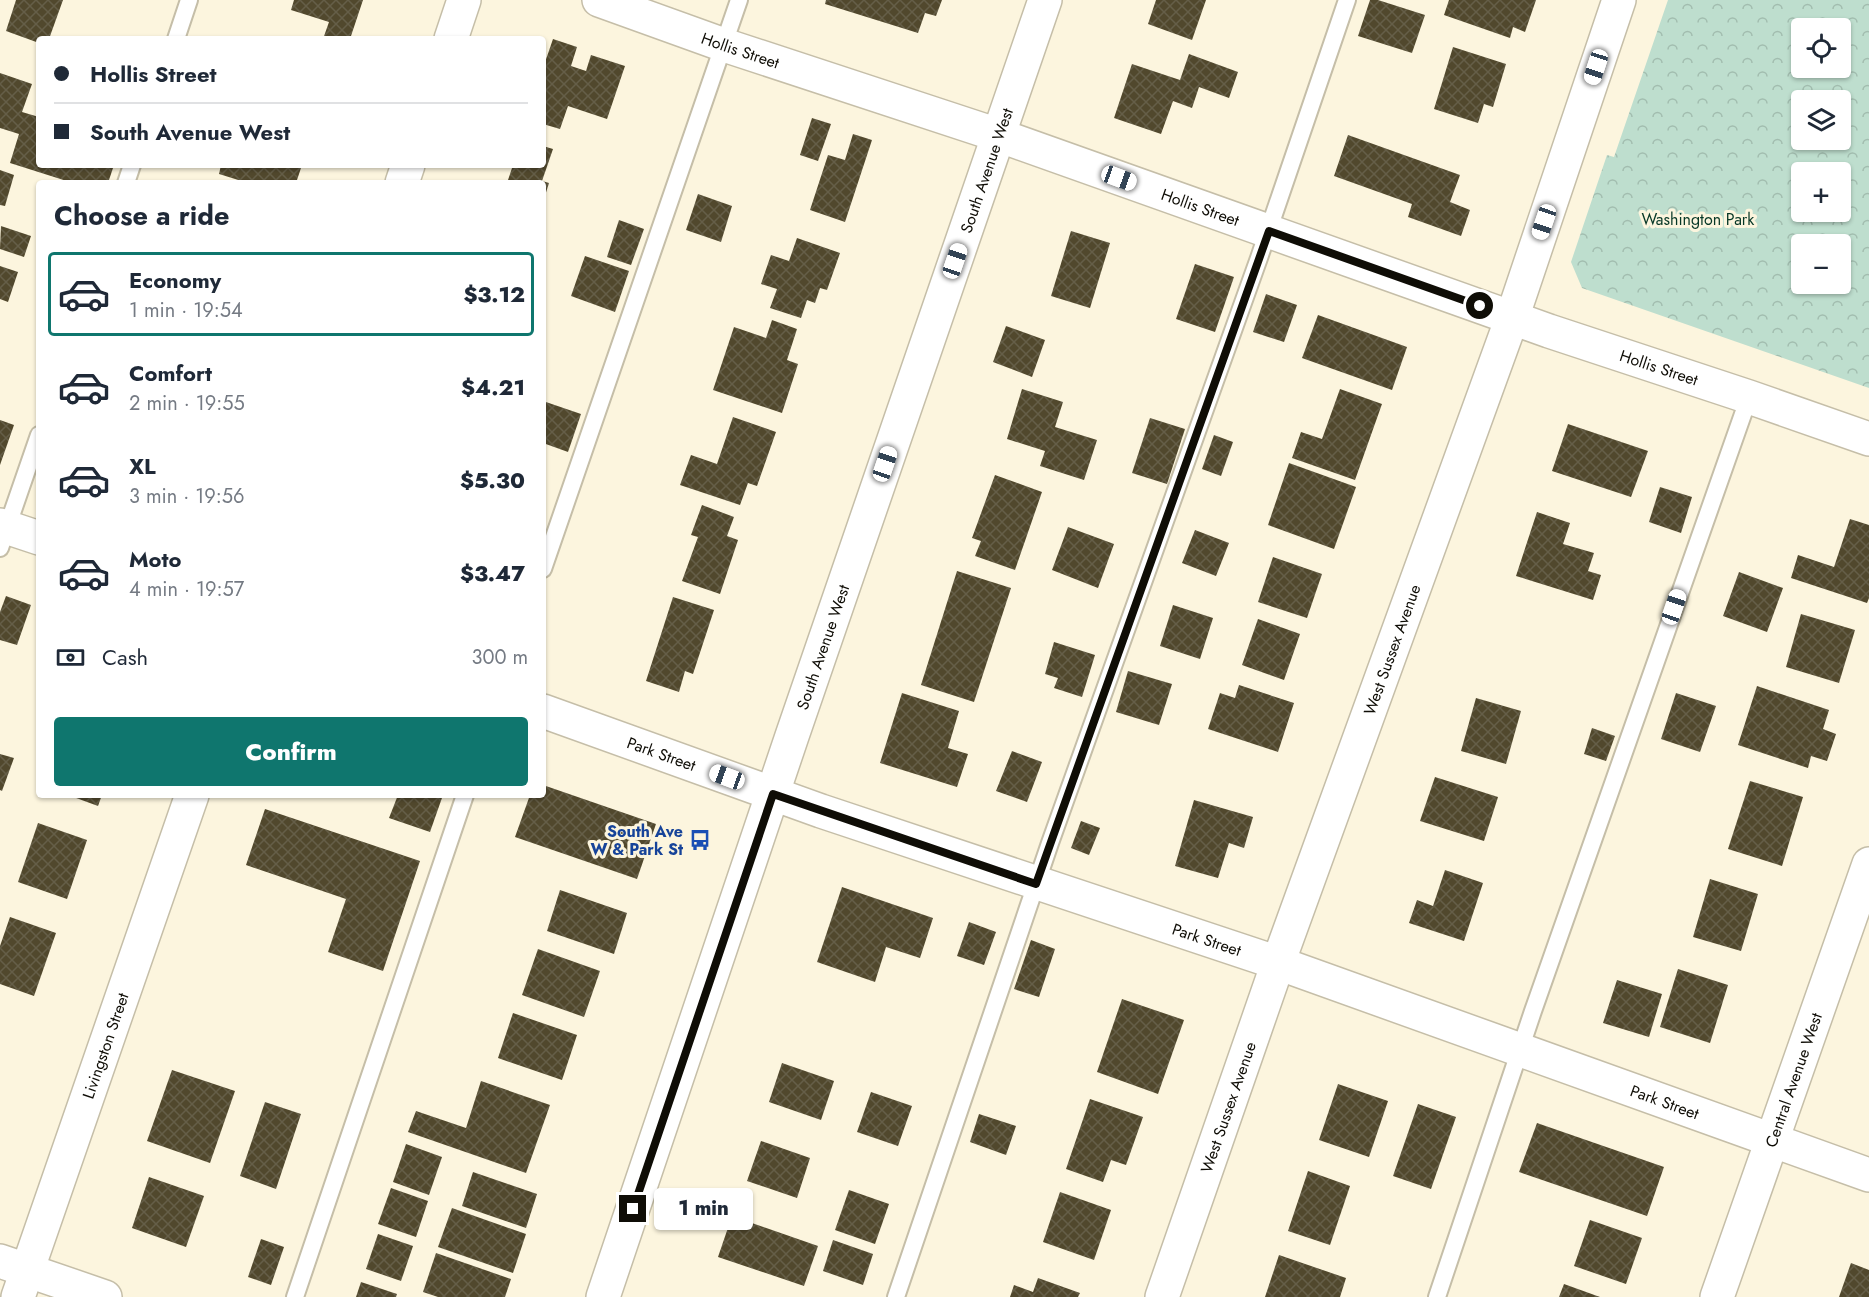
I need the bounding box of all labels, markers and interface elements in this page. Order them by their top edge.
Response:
map controls [1791,18,1851,294]
button: locate [1791,18,1851,78]
street label: Hollis Street [698,27,782,74]
car [1582,47,1610,87]
text: Hollis Street [90,58,217,90]
button: layers [1791,90,1851,150]
street label: South Avenue West [955,105,1019,236]
text: South Avenue West [90,116,290,148]
button: + [1791,162,1851,222]
car [1099,163,1139,193]
street label: Hollis Street [1158,183,1242,232]
text: Choose a ride [54,196,229,235]
car [1530,202,1558,242]
park label: Washington Park [1642,208,1755,231]
button: − [1791,234,1851,294]
car [941,241,969,281]
text: Economy [129,264,221,296]
icon: car [57,267,111,321]
text: $3.12 [463,278,525,310]
route start [1466,292,1493,319]
text: 1 min · 19:54 [129,296,243,325]
street label: Hollis Street [1617,344,1701,392]
text: Comfort [129,357,212,389]
icon: car [57,360,111,414]
text: $4.21 [461,371,525,403]
text: 2 min · 19:55 [129,389,245,418]
car [871,444,899,484]
text: XL [129,450,156,482]
icon: car [57,453,111,507]
text: $5.30 [460,464,525,496]
text: 3 min · 19:56 [129,482,245,511]
text: Moto [129,543,182,575]
icon: car [57,546,111,600]
text: $3.47 [460,557,525,589]
text: 4 min · 19:57 [129,575,244,604]
street label: West Sussex Avenue [1358,581,1426,718]
street label: South Avenue West [791,582,855,713]
car [1660,587,1688,627]
icon: cash [54,641,87,674]
text: Cash [102,641,148,673]
text: 300 m [471,643,528,672]
button: Confirm [54,717,528,786]
street label: Park Street [624,731,699,777]
car [707,762,747,792]
place label: South Ave W & Park St [591,820,684,861]
bus stop icon: South Ave W & Park St [688,828,712,852]
street label: Park Street [1169,918,1244,962]
street label: Livingston Street [77,990,135,1102]
street label: Central Avenue West [1759,1010,1828,1150]
street label: West Sussex Avenue [1195,1039,1262,1176]
street label: Park Street [1627,1079,1702,1125]
callout: 1 min [654,1188,753,1230]
text: 1 min [678,1194,729,1223]
route end [619,1195,646,1222]

